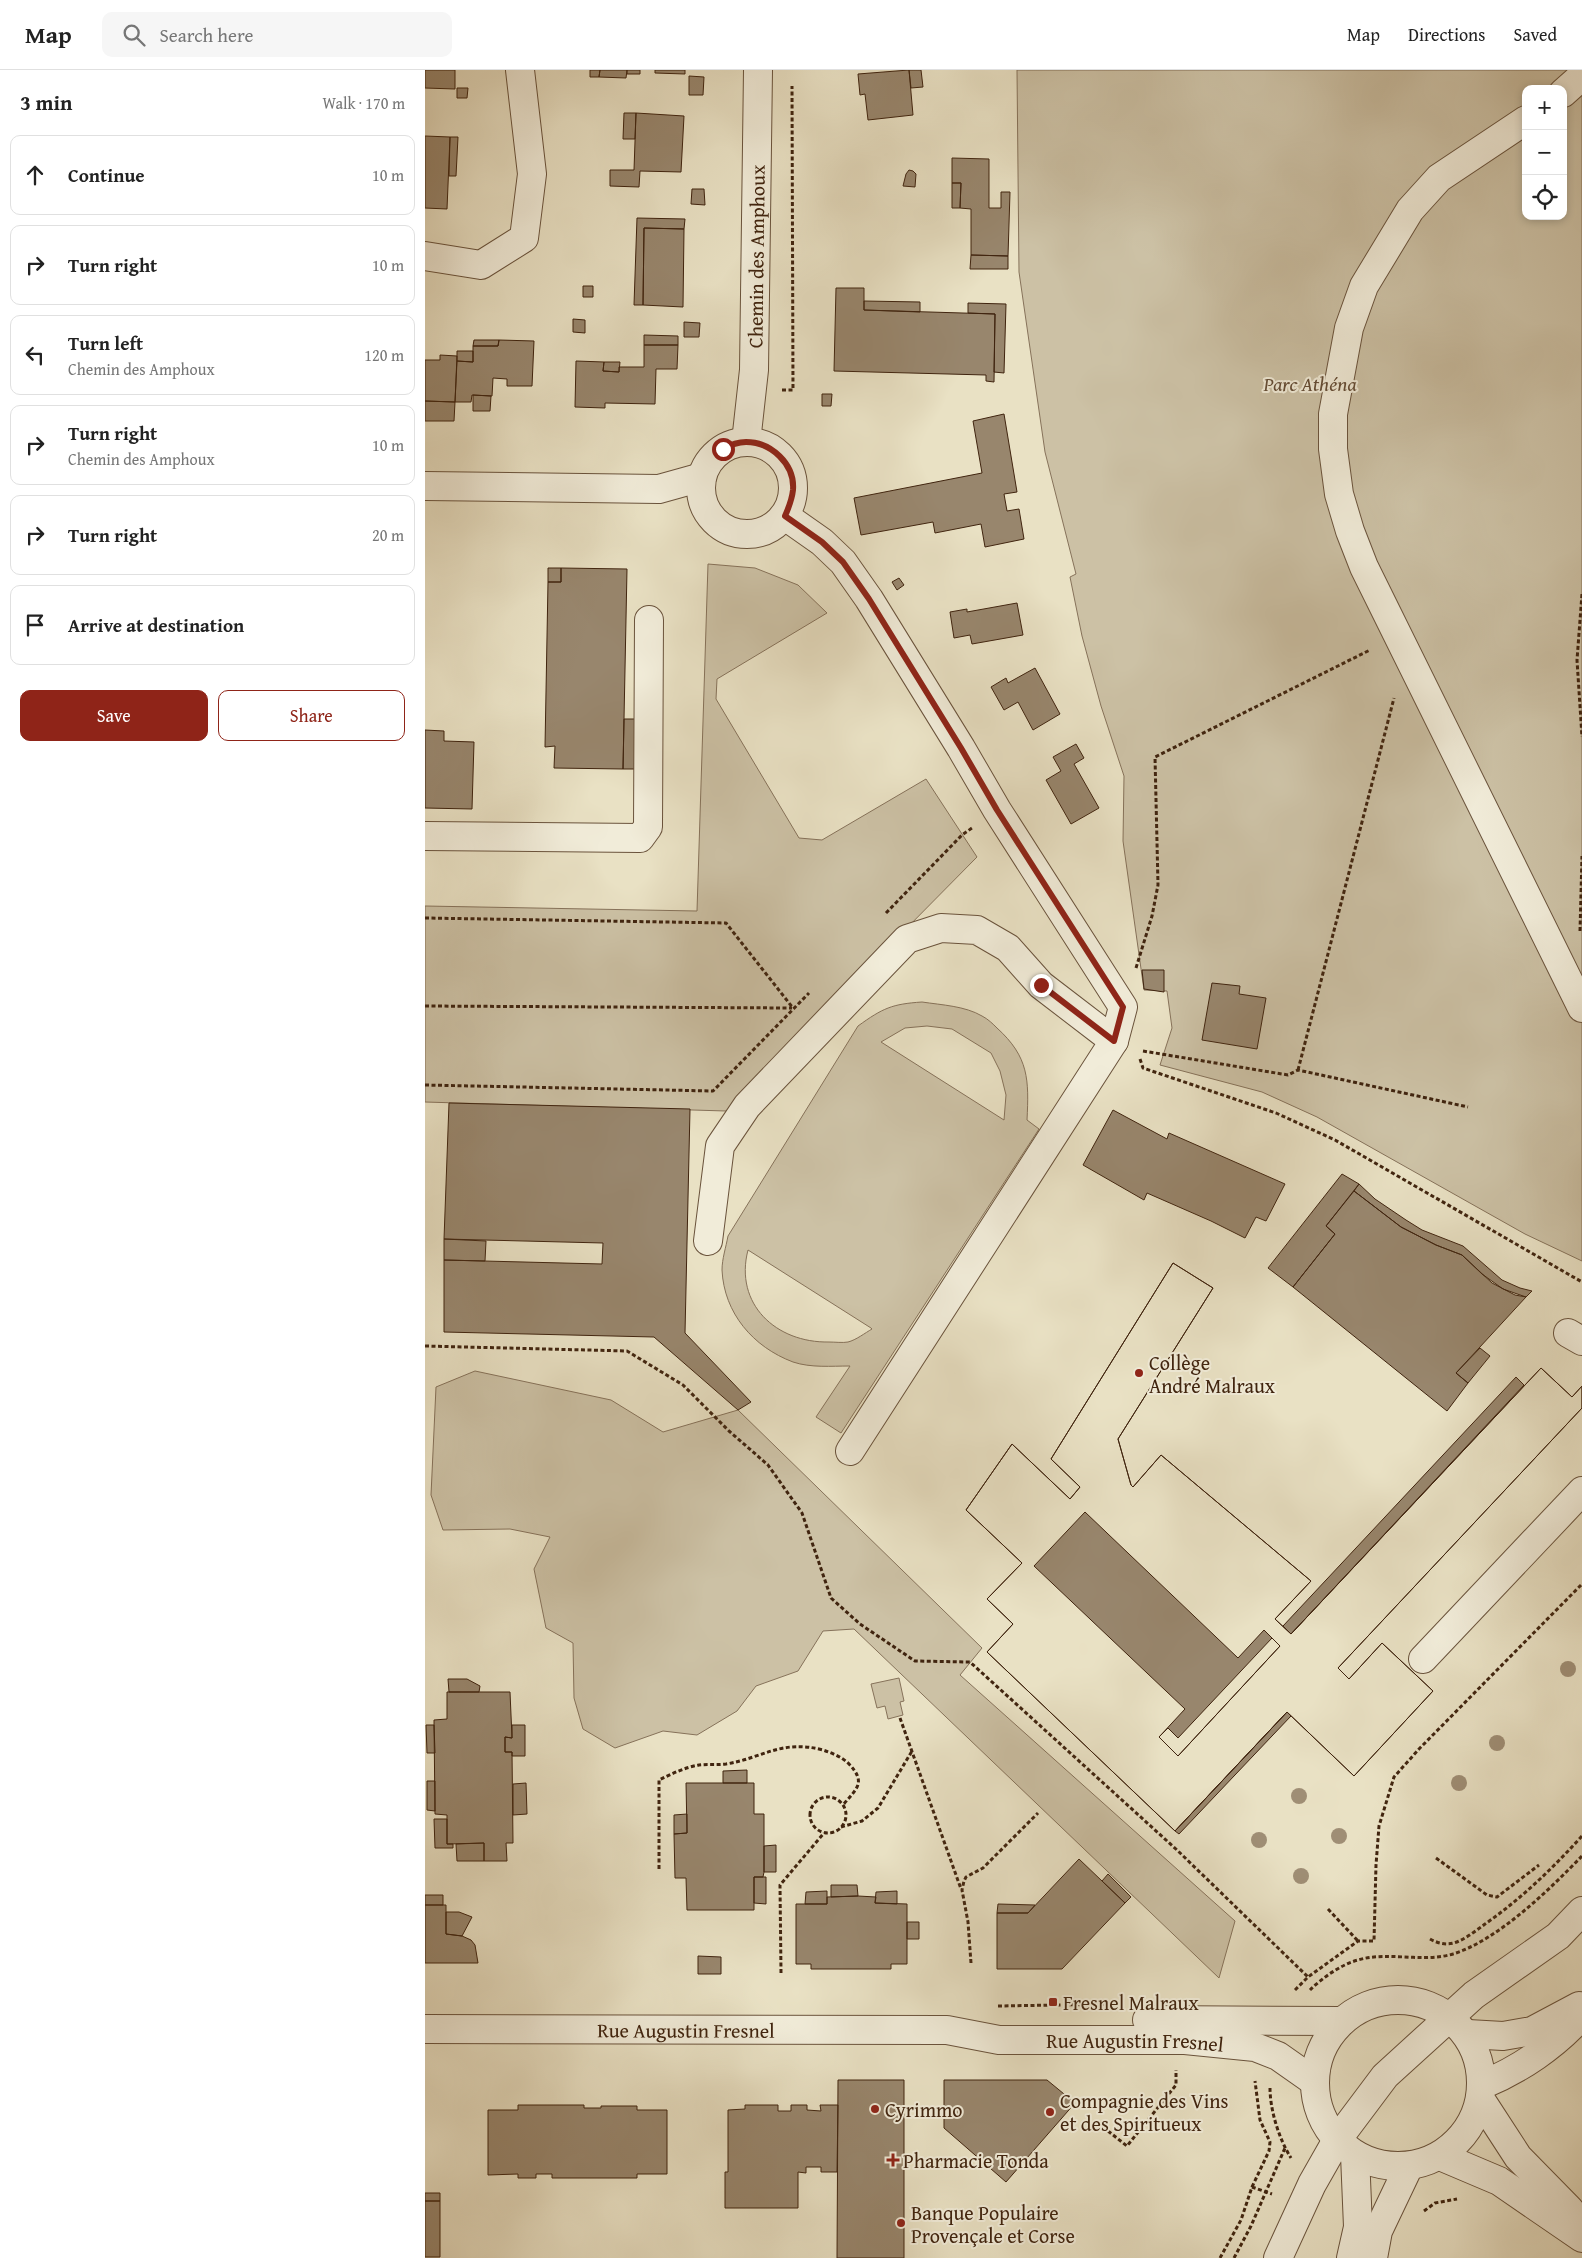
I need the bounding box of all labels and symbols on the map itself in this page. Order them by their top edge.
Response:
street label: Chemin des Amphoux [740,164,771,348]
park label: Parc Athéna [1262,369,1357,398]
route start [712,438,735,461]
route end [1030,974,1053,997]
place label: Collège André Malraux [1149,1348,1276,1400]
marker: Collège André Malraux [1133,1367,1145,1379]
place label: Fresnel Malraux [1063,1988,1199,2017]
marker: Fresnel Malraux [1047,1996,1059,2008]
street label: Rue Augustin Fresnel [597,2015,775,2044]
street label: Rue Augustin Fresnel [1046,2026,1225,2058]
place label: Compagnie des Vins et des Spiritueux [1060,2086,1229,2138]
place label: Cyrimmo [885,2095,963,2124]
marker: Cyrimmo [869,2103,881,2115]
marker: Compagnie des Vins et des Spiritueux [1044,2106,1056,2118]
place label: Pharmacie Tonda [903,2146,1049,2175]
marker: Pharmacie Tonda [887,2154,899,2166]
place label: Banque Populaire Provençale et Corse [911,2198,1075,2250]
marker: Banque Populaire Provençale et Corse [895,2217,907,2229]

